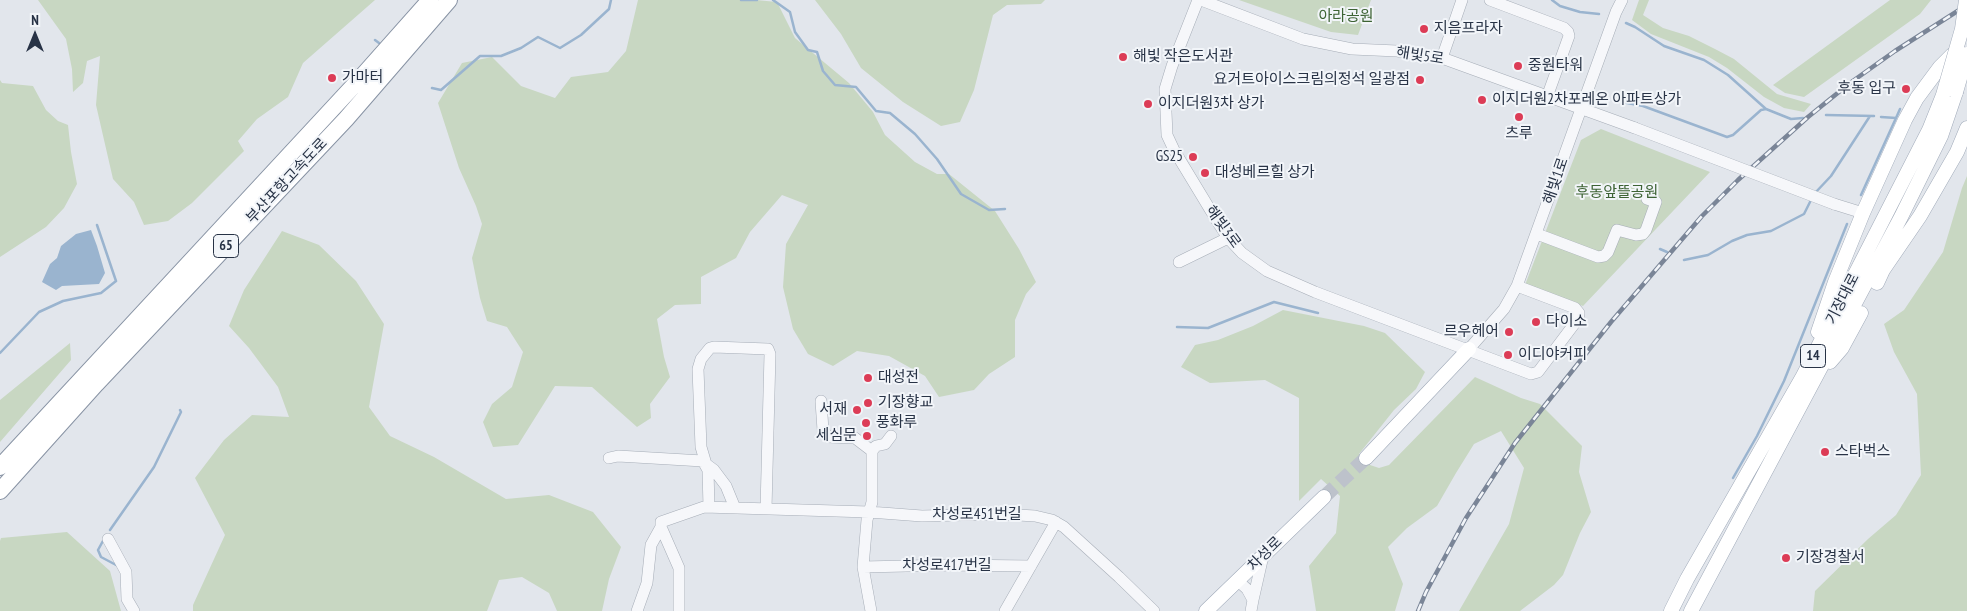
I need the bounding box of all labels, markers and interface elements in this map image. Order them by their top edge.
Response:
park label: 아라공원 [1318,8,1374,26]
north arrow [10,10,60,60]
text: N [31,11,39,29]
place label: 지음프라자 [1434,20,1503,38]
marker: 지음프라자 [1418,23,1430,35]
street label: 해빛5로 [1395,43,1445,69]
place label: 해빛 작은도서관 [1133,48,1233,66]
marker: 해빛 작은도서관 [1117,51,1129,63]
place label: 중원타워 [1528,57,1583,75]
marker: 중원타워 [1512,60,1524,72]
place label: 가마터 [342,69,383,87]
place label: 요거트아이스크림의정석 일광점 [1214,71,1410,89]
marker: 가마터 [326,72,338,84]
marker: 요거트아이스크림의정석 일광점 [1414,74,1426,86]
place label: 후동 입구 [1838,80,1896,98]
marker: 후동 입구 [1900,83,1912,95]
place label: 이지더원2차포레온 아파트상가 [1492,91,1681,109]
marker: 이지더원2차포레온 아파트상가 [1476,94,1488,106]
place label: 이지더원3차 상가 [1158,95,1265,113]
marker: 이지더원3차 상가 [1142,98,1154,110]
marker: 츠루 [1513,111,1525,123]
place label: 츠루 [1505,125,1533,143]
street label: 부산포항고속도로 [243,134,331,228]
place label: GS25 [1156,148,1183,166]
marker: GS25 [1187,151,1199,163]
street label: 해빛1로 [1540,155,1572,207]
place label: 대성베르힐 상가 [1215,164,1315,182]
marker: 대성베르힐 상가 [1199,167,1211,179]
park label: 후동앞뜰공원 [1576,184,1658,202]
street label: 해빛3로 [1202,202,1244,252]
road number: 65 [214,235,238,258]
street label: 기장대로 [1822,270,1864,328]
place label: 다이소 [1546,313,1587,331]
marker: 다이소 [1530,316,1542,328]
place label: 르우헤어 [1444,323,1499,341]
marker: 르우헤어 [1503,326,1515,338]
road number: 14 [1800,344,1826,368]
place label: 이디야커피 [1518,346,1587,364]
marker: 이디야커피 [1502,349,1514,361]
place label: 대성전 [878,369,919,387]
marker: 대성전 [862,372,874,384]
place label: 기장향교 [878,394,933,412]
marker: 기장향교 [862,397,874,409]
place label: 서재 [819,401,847,419]
marker: 서재 [851,404,863,416]
place label: 풍화루 [876,414,917,432]
marker: 풍화루 [860,417,872,429]
place label: 세심문 [816,427,857,445]
marker: 세심문 [861,430,873,442]
place label: 스타벅스 [1835,443,1890,461]
marker: 스타벅스 [1819,446,1831,458]
street label: 차성로451번길 [932,506,1022,524]
street label: 차성로 [1244,533,1286,575]
place label: 기장경찰서 [1796,549,1865,567]
marker: 기장경찰서 [1780,552,1792,564]
street label: 차성로417번길 [902,557,992,575]

